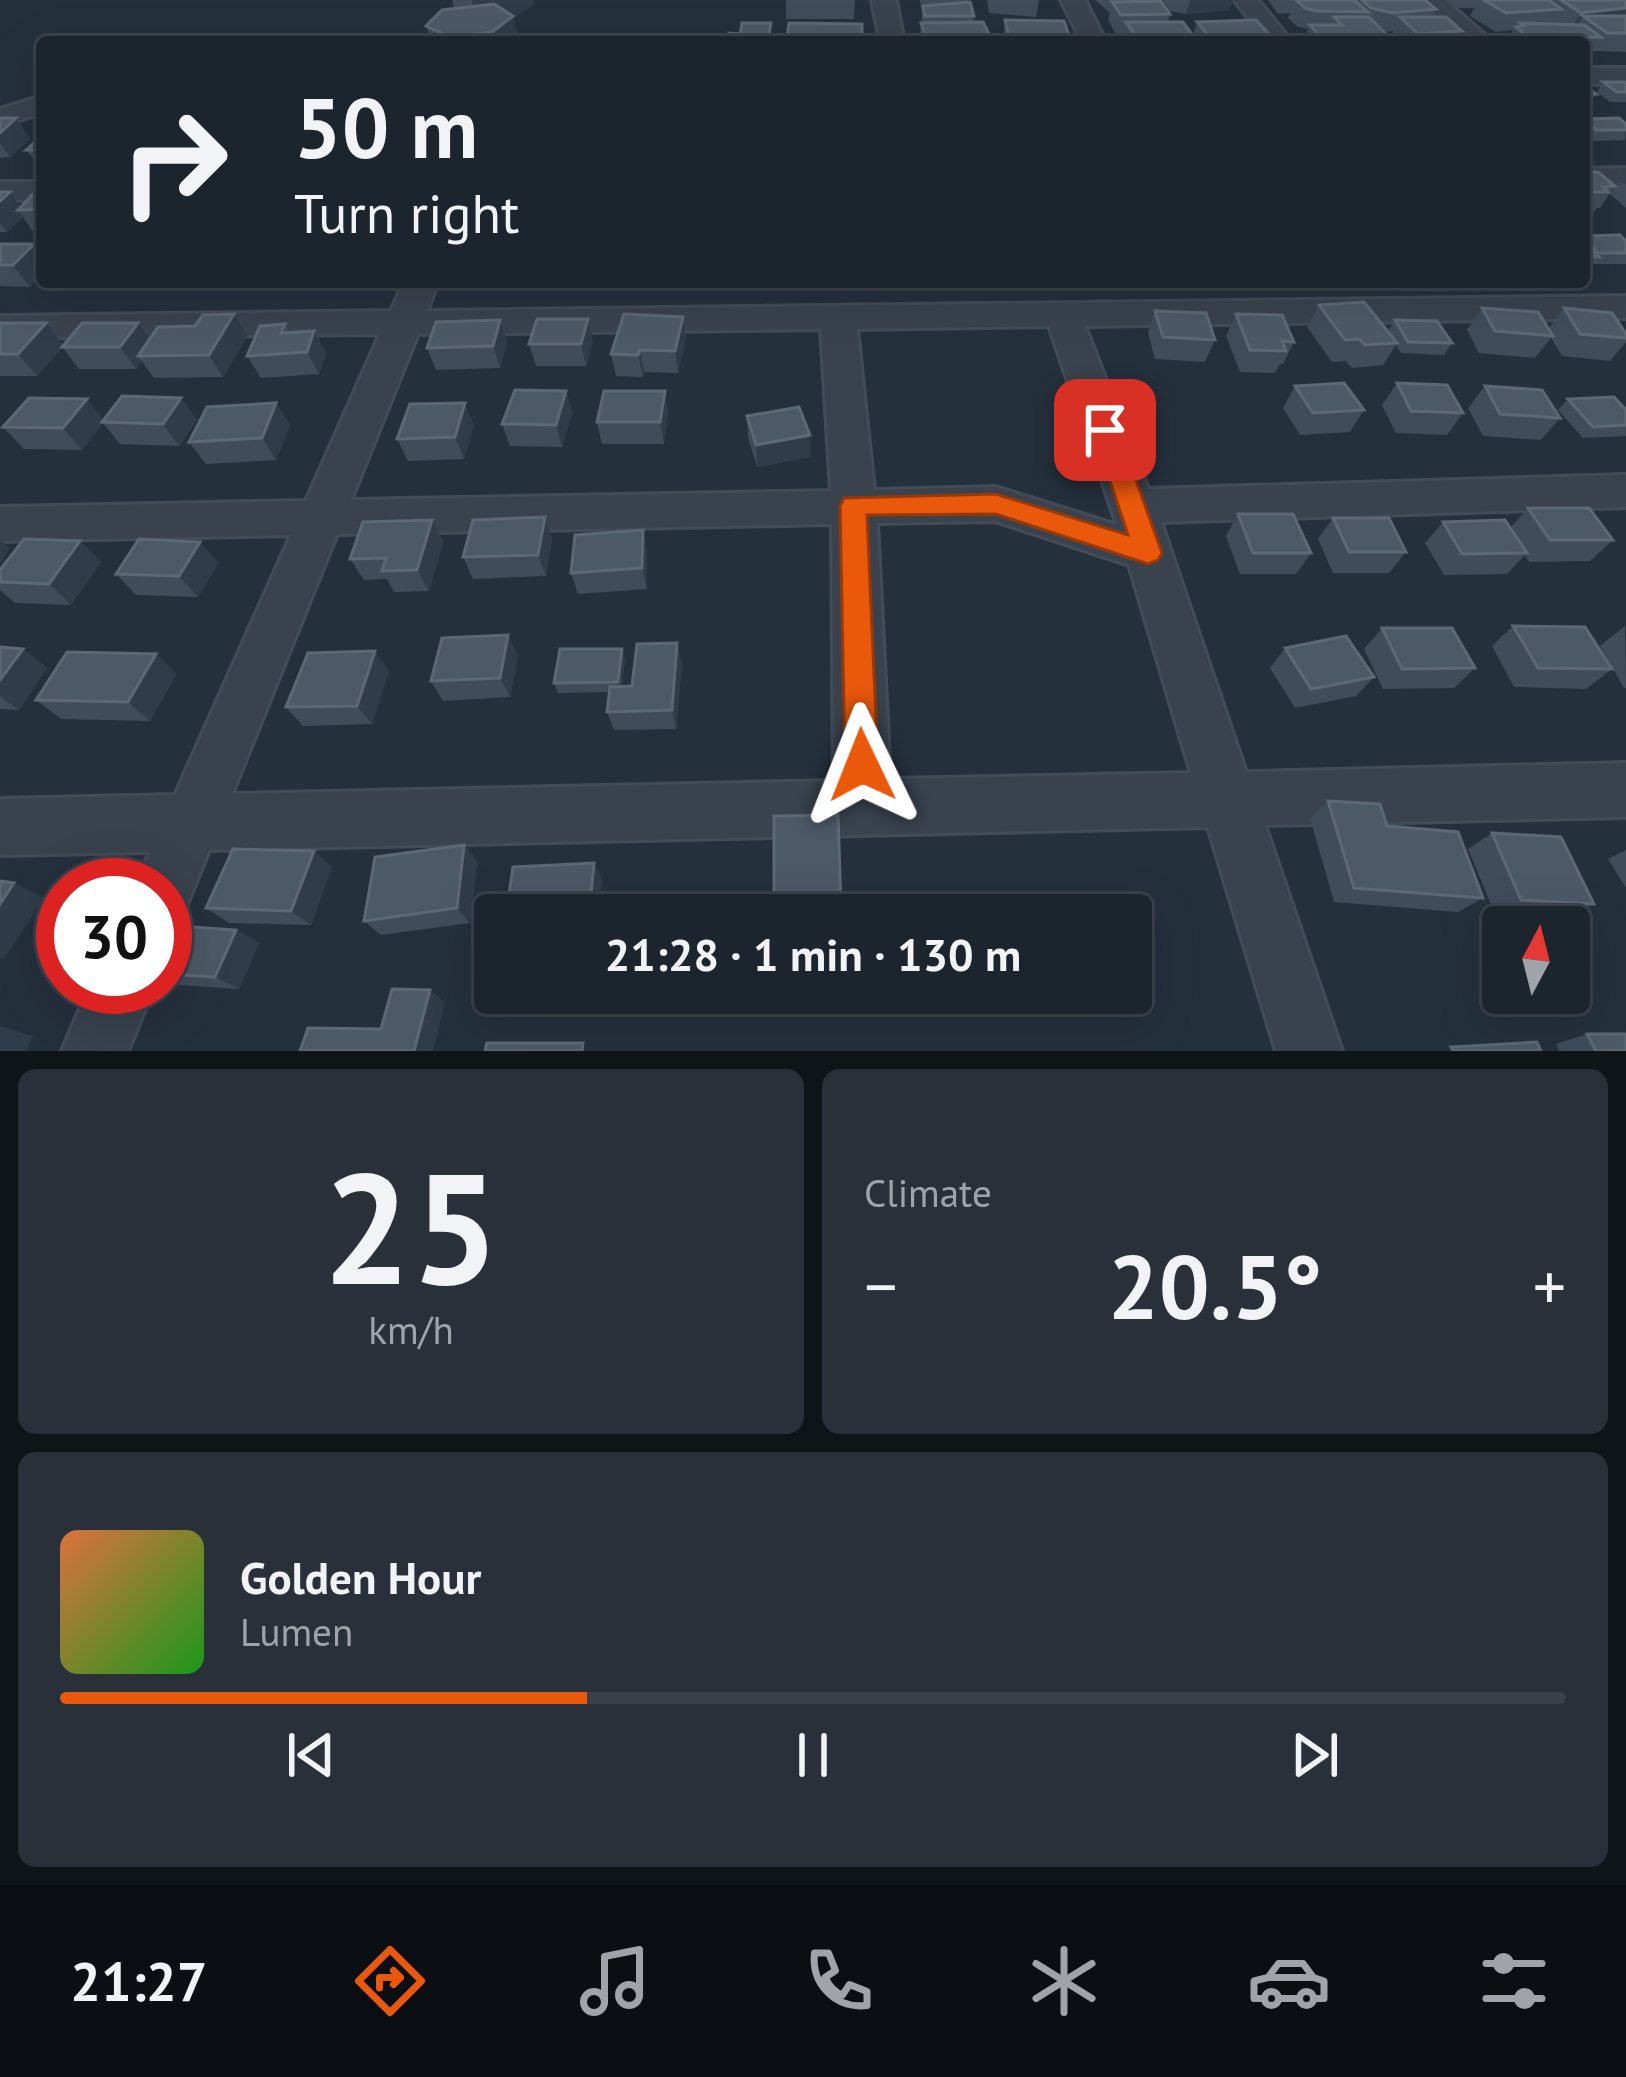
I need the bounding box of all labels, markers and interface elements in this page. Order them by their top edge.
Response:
text: 50 m [294,72,478,181]
icon: right [96,84,252,240]
text: Turn right [294,178,519,248]
pin [1054,379,1156,481]
icon: arrive [1072,397,1138,463]
position arrow [799,702,925,828]
speed limit sign: 30 [36,858,192,1014]
north arrow [1482,906,1590,1014]
map controls [1482,906,1590,1014]
text: 21:28 · 1 min · 130 m [605,925,1021,983]
text: 25 [323,1125,499,1327]
text: Climate [864,1167,992,1218]
text: 20.5° [1108,1227,1322,1344]
text: − [864,1243,897,1328]
text: + [1533,1243,1566,1328]
text: km/h [368,1304,454,1355]
text: Golden Hour [240,1548,481,1606]
text: Lumen [240,1606,353,1657]
icon: previous [278,1722,344,1788]
icon: pause [780,1722,846,1788]
icon: next [1282,1722,1348,1788]
icon: directions [348,1939,432,2023]
icon: music [573,1939,657,2023]
icon: phone [797,1939,881,2023]
icon: climate [1022,1939,1106,2023]
icon: car [1247,1939,1331,2023]
icon: filters [1472,1939,1556,2023]
text: 21:27 [70,1946,207,2016]

